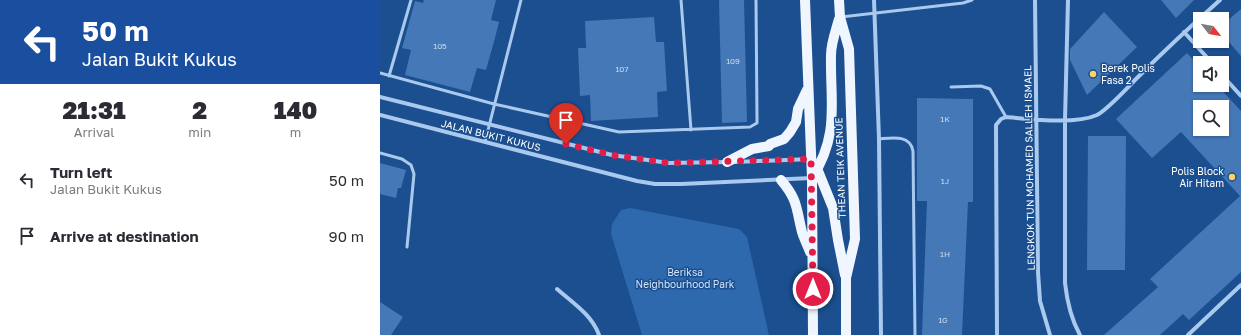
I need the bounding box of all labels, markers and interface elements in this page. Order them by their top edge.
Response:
north arrow [1193,12,1229,48]
map controls [1193,12,1229,136]
text: 50 m [82,14,149,47]
icon: left [16,16,68,68]
house number: 105 [433,41,447,51]
text: Jalan Bukit Kukus [82,48,237,70]
house number: 109 [726,56,740,66]
button: sound [1193,56,1229,92]
place label: Berek Polis Fasa 2 [1101,62,1155,86]
house number: 107 [615,64,629,74]
street label: LENGKOK TUN MOHAMED SALLEH ISMAEL [1021,65,1037,271]
marker: Berek Polis Fasa 2 [1088,69,1098,79]
text: 21:31 [62,95,126,124]
text: 2 [192,95,207,124]
text: 140 [274,95,317,124]
button: search [1193,100,1229,136]
pin [549,103,583,144]
icon: arrive [555,109,577,131]
house number: 1K [940,114,950,124]
street label: JALAN BUKIT KUKUS [440,117,542,153]
street label: THEAN TEIK AVENUE [832,117,848,219]
text: Arrival [74,124,114,140]
text: min [188,124,211,140]
text: m [290,124,301,140]
text: Turn left [50,163,112,181]
place label: Polis Block Air Hitam [1171,165,1224,189]
icon: left [16,169,38,191]
text: 50 m [329,171,364,189]
marker: Polis Block Air Hitam [1227,172,1237,182]
house number: 1J [941,176,949,186]
text: Jalan Bukit Kukus [50,181,162,197]
icon: arrive [16,225,38,247]
text: Arrive at destination [50,227,199,245]
text: 90 m [329,227,364,245]
house number: 1H [940,249,950,259]
park label: Beriksa Neighbourhood Park [636,266,735,290]
position arrow [792,268,834,310]
house number: 1G [938,315,948,325]

